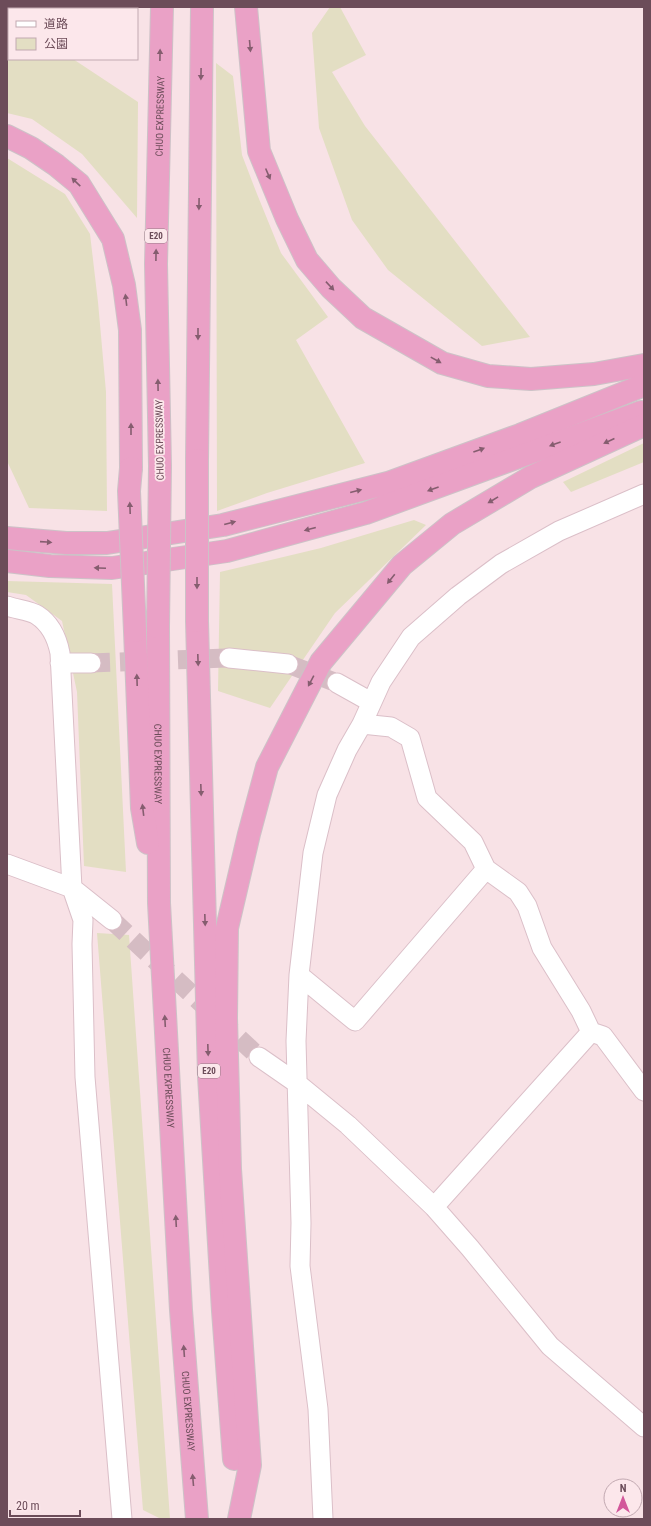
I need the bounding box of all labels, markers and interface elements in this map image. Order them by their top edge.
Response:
legend [8,8,138,60]
text: 道路 [44,17,68,31]
text: 公園 [44,37,68,51]
one-way arrow [246,40,253,52]
one-way arrow [157,49,164,61]
one-way arrow [198,68,204,81]
street label: CHUO EXPRESSWAY [154,75,166,156]
one-way arrow [266,168,272,180]
one-way arrow [71,178,81,187]
one-way arrow [196,198,202,211]
road number: E20 [145,229,167,243]
one-way arrow [153,248,159,261]
one-way arrow [325,282,334,291]
one-way arrow [123,294,129,306]
one-way arrow [195,328,201,341]
one-way arrow [431,357,442,363]
one-way arrow [155,378,161,391]
street label: CHUO EXPRESSWAY [153,399,166,480]
one-way arrow [128,422,134,435]
one-way arrow [603,438,614,444]
one-way arrow [549,441,561,447]
one-way arrow [474,446,486,452]
one-way arrow [427,486,439,492]
one-way arrow [350,488,362,494]
one-way arrow [488,496,498,504]
one-way arrow [127,501,133,514]
one-way arrow [224,520,236,526]
one-way arrow [303,526,315,532]
one-way arrow [40,538,52,545]
one-way arrow [93,565,106,571]
one-way arrow [387,574,395,585]
one-way arrow [194,577,200,590]
one-way arrow [195,654,201,667]
one-way arrow [134,673,140,686]
one-way arrow [308,676,314,687]
street label: CHUO EXPRESSWAY [152,724,164,805]
one-way arrow [198,784,205,796]
one-way arrow [140,804,146,816]
one-way arrow [202,914,208,927]
one-way arrow [162,1015,169,1027]
one-way arrow [205,1044,211,1057]
street label: CHUO EXPRESSWAY [161,1047,176,1129]
road number: E20 [198,1064,220,1078]
one-way arrow [173,1214,179,1227]
one-way arrow [180,1345,187,1357]
street label: CHUO EXPRESSWAY [180,1371,197,1452]
one-way arrow [190,1474,197,1486]
north arrow [603,1478,643,1518]
text: N [620,1482,627,1495]
scale bar [10,1492,80,1518]
text: 20 m [16,1499,40,1513]

